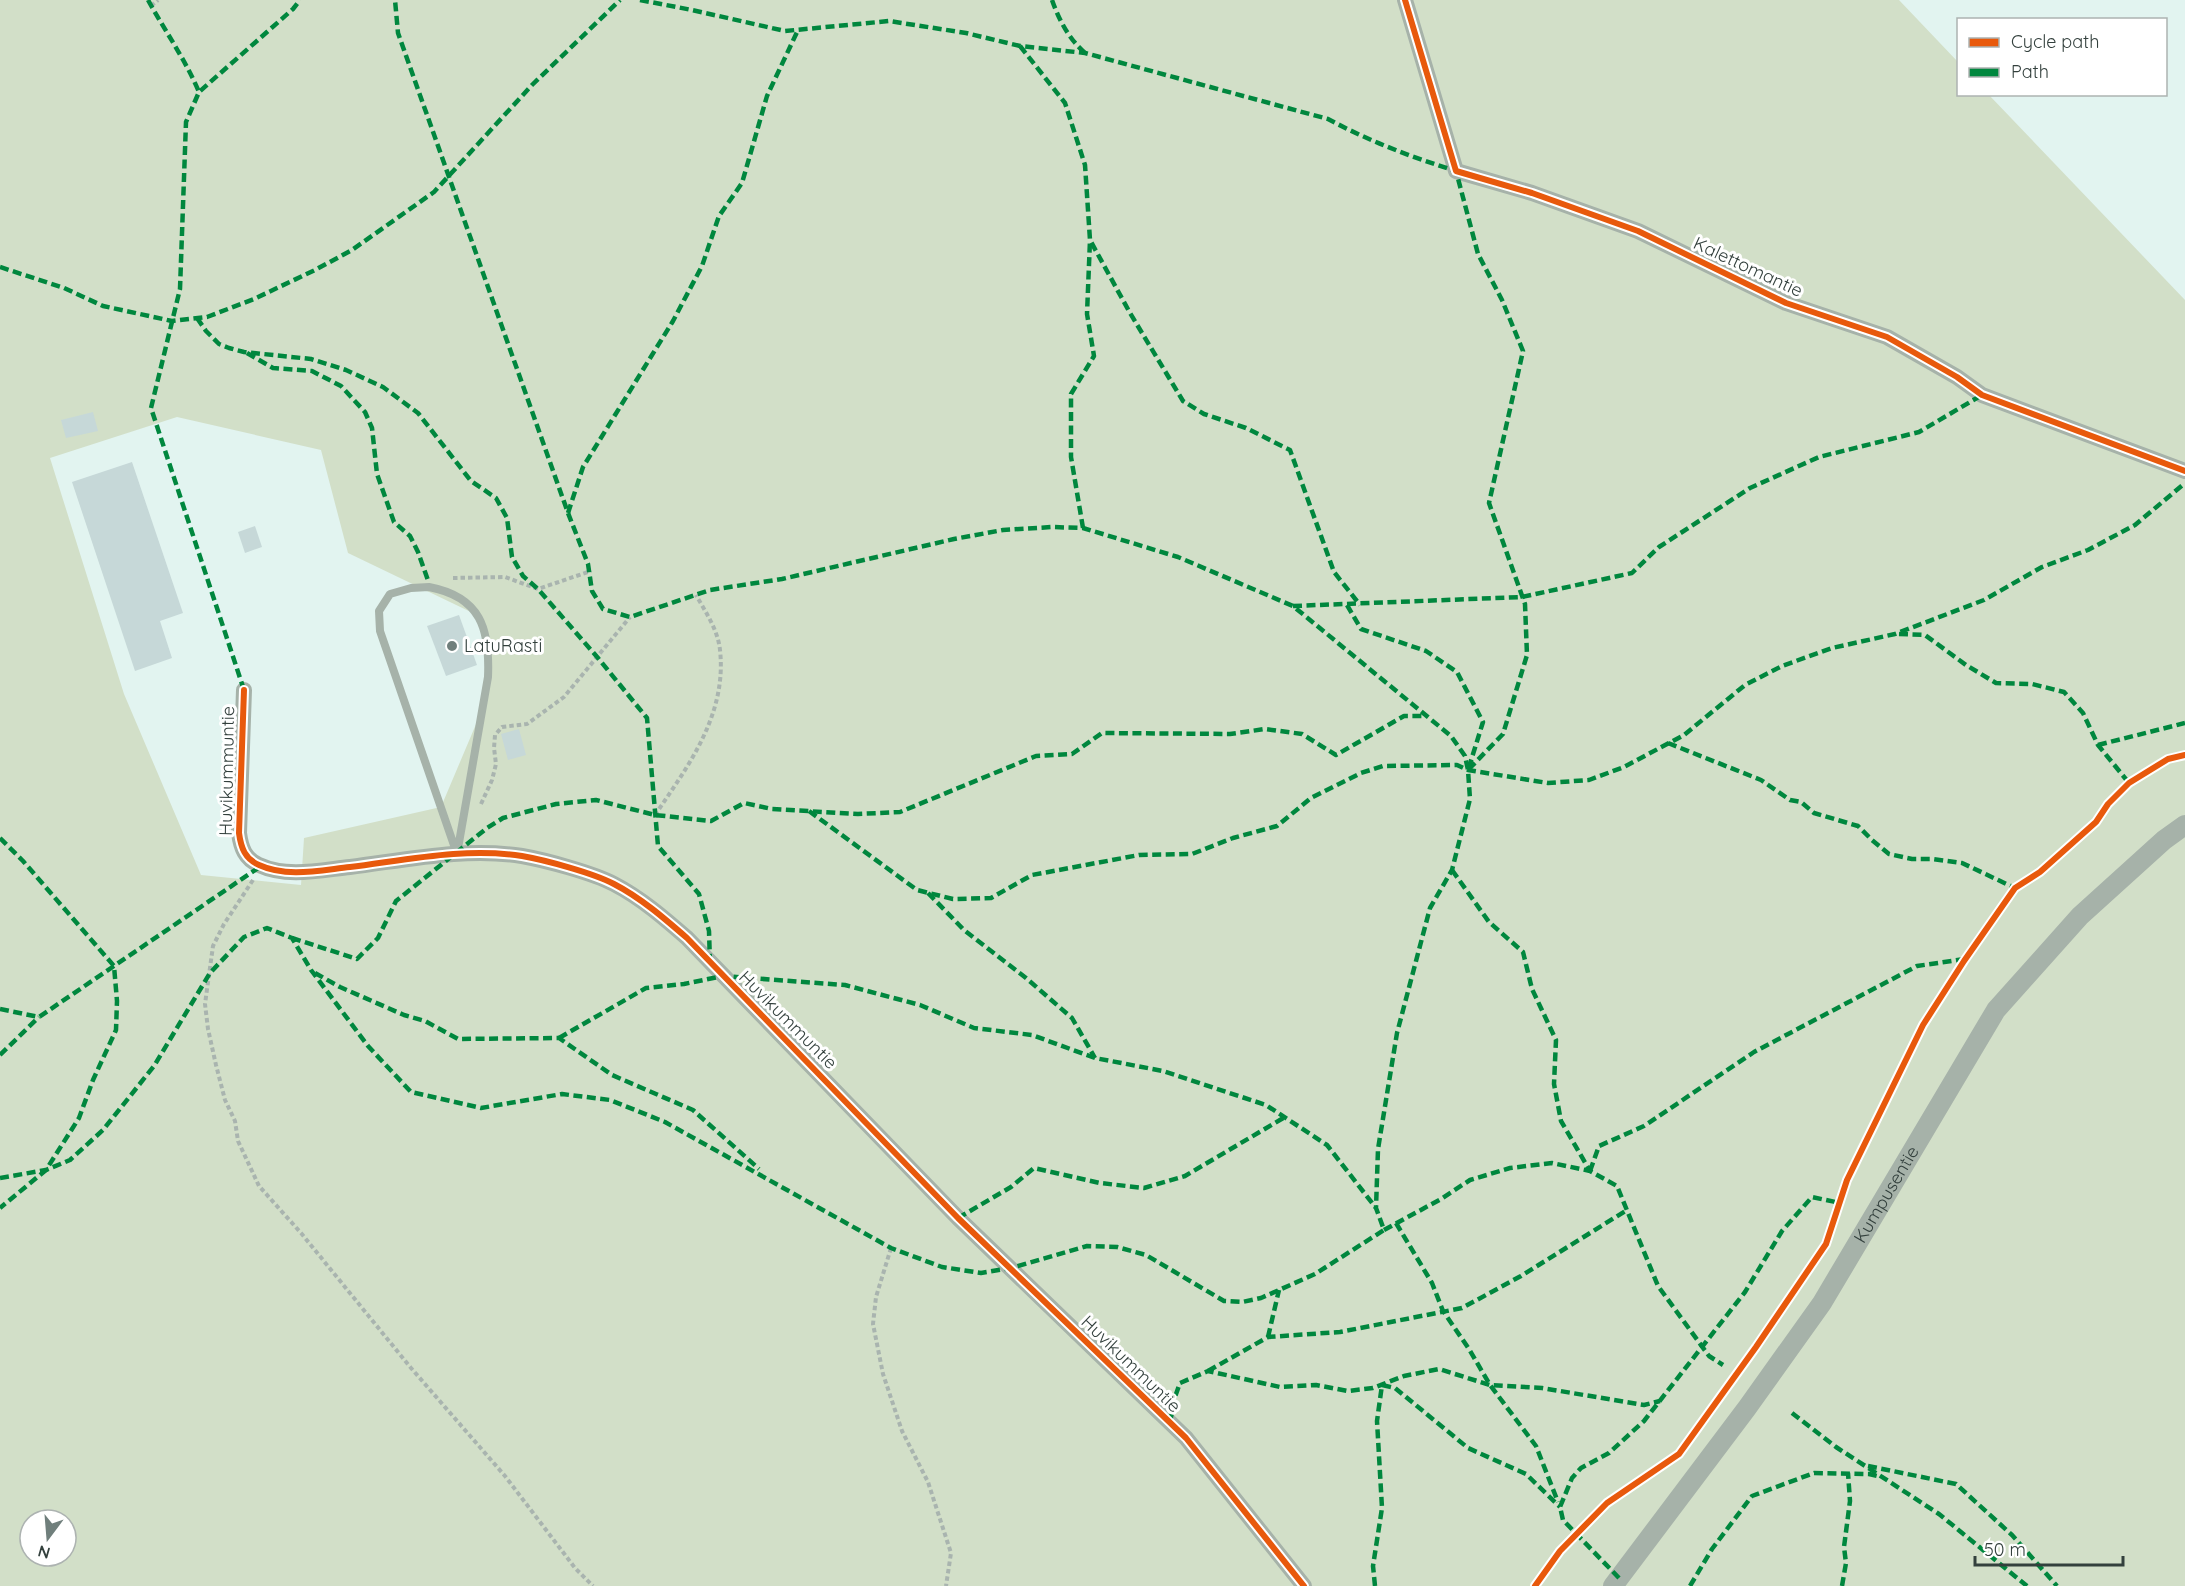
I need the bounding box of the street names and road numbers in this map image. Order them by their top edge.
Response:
street label: Kalettomantie [1690,231,1807,302]
street label: Huvikummuntie [214,706,239,836]
street label: Huvikummuntie [734,966,842,1074]
street label: Kumpusentie [1848,1142,1924,1247]
street label: Huvikummuntie [1077,1310,1186,1417]

